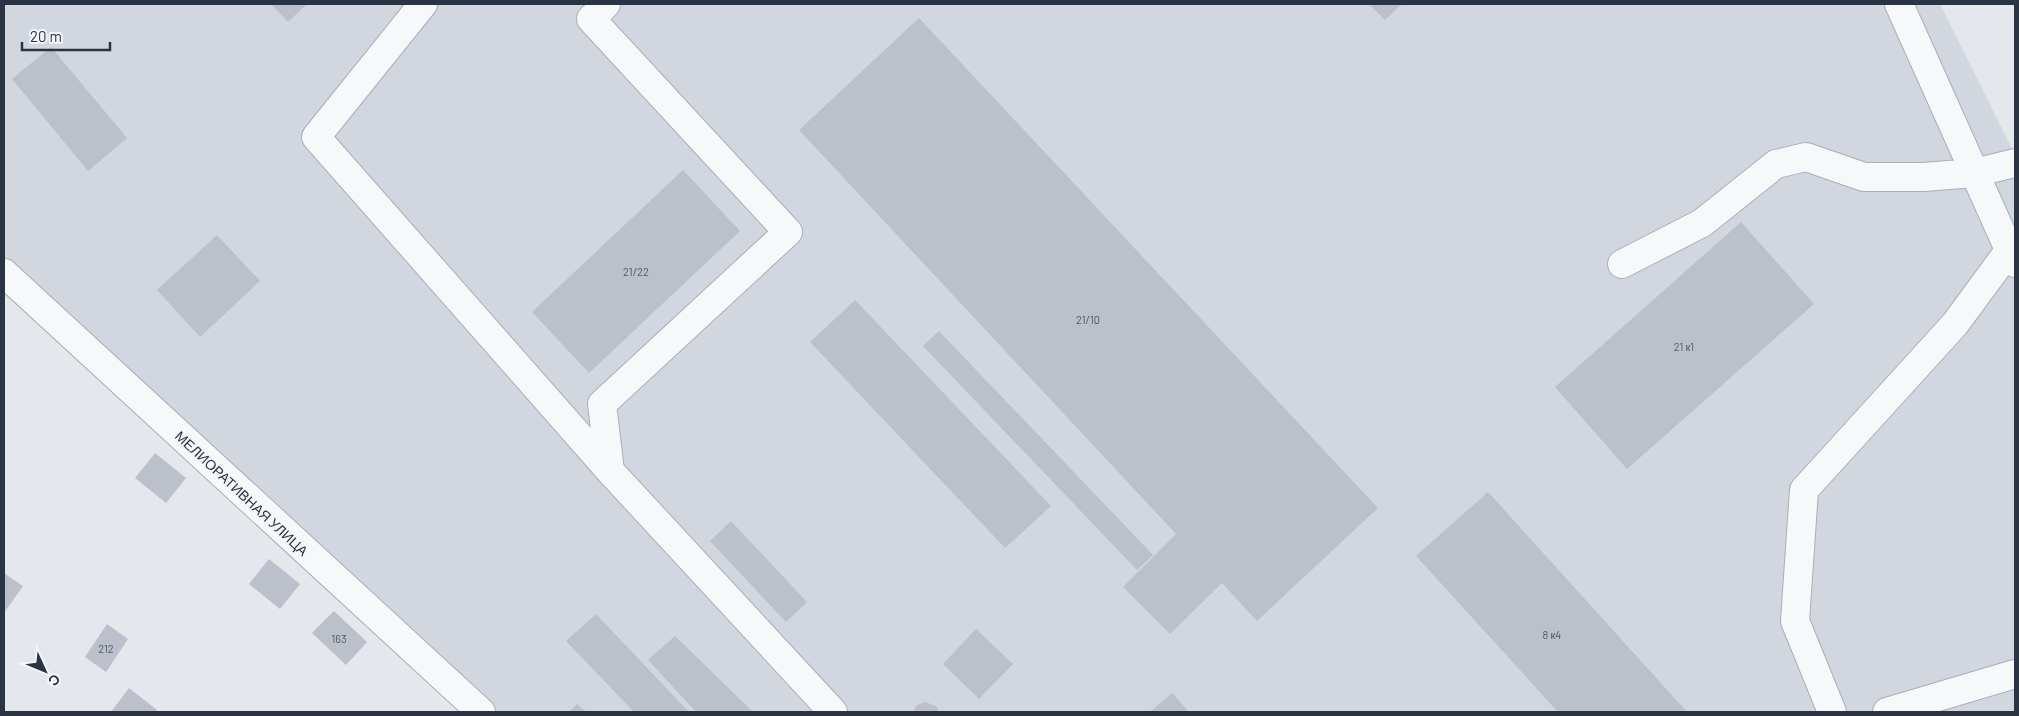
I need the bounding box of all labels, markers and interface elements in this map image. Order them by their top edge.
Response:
scale bar [22,20,110,52]
text: 20 m [30,27,62,45]
house number: 21/22 [623,265,649,278]
house number: 21/10 [1076,313,1100,326]
house number: 21 к1 [1674,340,1694,353]
street label: МЕЛИОРАТИВНАЯ УЛИЦА [172,427,312,559]
house number: 8 к4 [1543,628,1561,641]
house number: 163 [331,632,347,645]
house number: 212 [98,642,114,655]
north arrow [20,646,70,696]
text: С [45,671,64,690]

